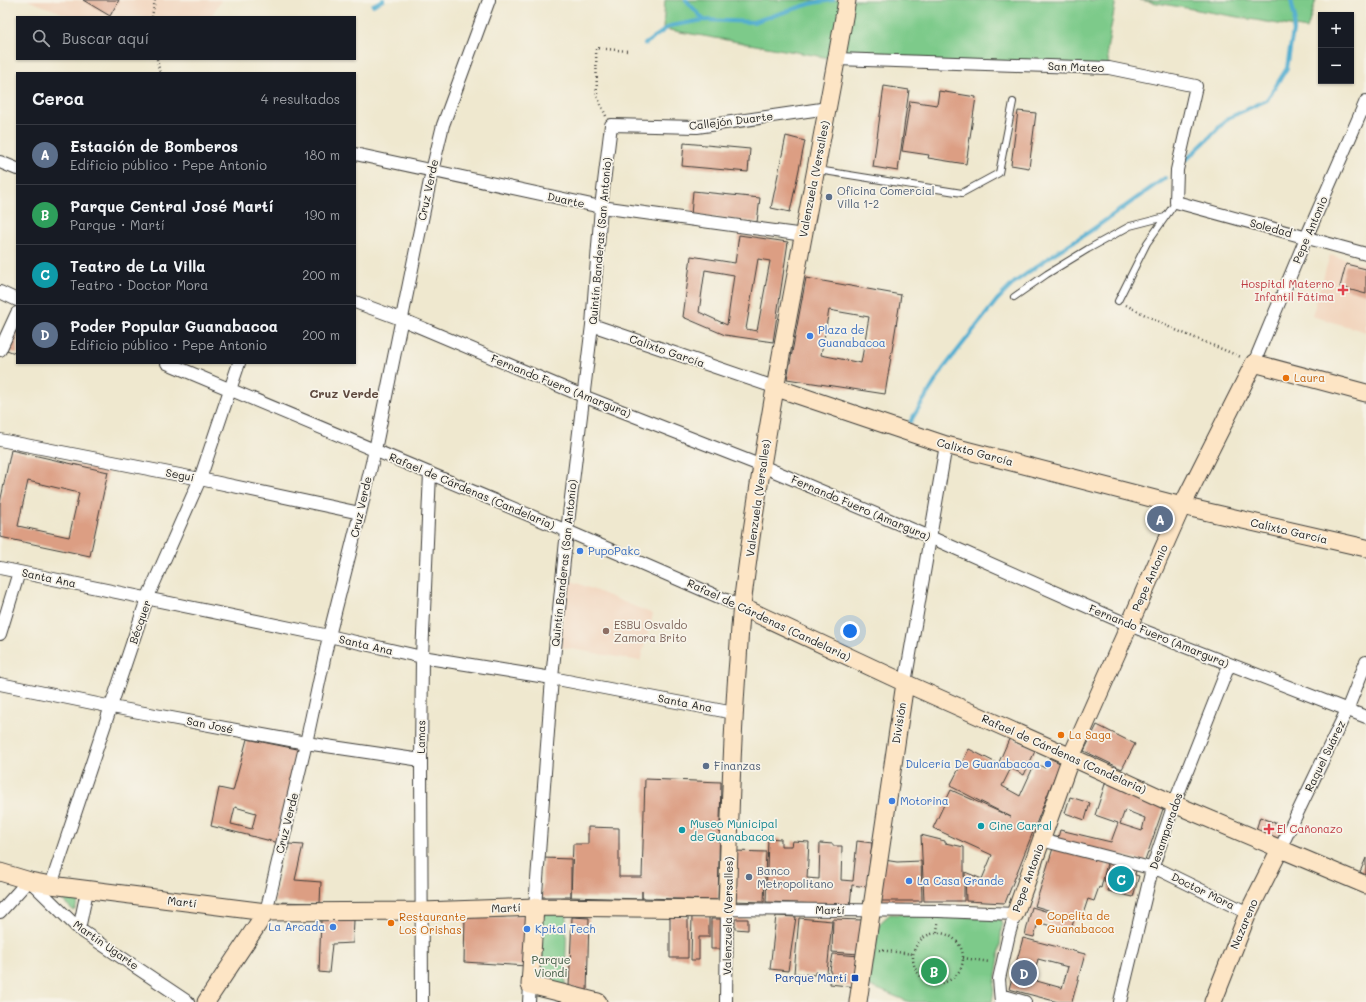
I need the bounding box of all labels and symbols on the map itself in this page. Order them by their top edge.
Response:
street label: San Mateo [1048,58,1105,75]
street label: Callejón Duarte [688,108,774,133]
street label: Valenzuela (Versalles) [795,119,832,238]
street label: Quintín Banderas (San Antonio) [585,156,614,325]
street label: Cruz Verde [414,158,441,222]
place label: Oficina Comercial Villa 1-2 [837,183,935,211]
street label: Duarte [546,188,586,211]
marker: Oficina Comercial Villa 1-2 [824,192,834,202]
street label: Pepe Antonio [1289,193,1331,266]
street label: Soledad [1248,215,1294,240]
place label: Hospital Materno Infantil Fátima [1241,276,1334,304]
marker: Hospital Materno Infantil Fátima [1337,284,1349,296]
place label: Plaza de Guanabacoa [818,322,886,350]
street label: Calixto García [628,331,707,370]
marker: Plaza de Guanabacoa [805,331,815,341]
street label: Fernando Fuero (Amargura) [489,350,634,421]
place label: Laura [1294,370,1325,385]
marker: Laura [1281,373,1291,383]
district label: Cruz Verde [309,385,379,401]
street label: Calixto García [935,434,1015,469]
street label: Valenzuela (Versalles) [742,438,773,558]
street label: Rafael de Cárdenas (Candelaria) [387,449,558,532]
street label: Seguí [164,464,196,485]
street label: Fernando Fuero (Amargura) [789,471,933,544]
street label: Cruz Verde [346,475,375,539]
street label: Quintín Banderas (San Antonio) [547,478,580,647]
pin: A [1147,504,1173,534]
street label: Calixto García [1249,514,1329,547]
street label: Pepe Antonio [1128,542,1171,614]
place label: PupoPakc [588,543,640,558]
marker: PupoPakc [575,546,585,556]
street label: Santa Ana [21,564,78,591]
street label: Rafael de Cárdenas (Candelaria) [685,575,854,664]
street label: Bécquer [125,598,154,646]
street label: Fernando Fuero (Amargura) [1087,600,1232,671]
place label: ESBU Osvaldo Zamora Brito [614,617,688,645]
your location [840,621,860,641]
marker: ESBU Osvaldo Zamora Brito [601,626,611,636]
street label: Santa Ana [338,631,395,658]
street label: Santa Ana [657,690,714,715]
street label: División [888,701,909,745]
street label: Rafael de Cárdenas (Candelaria) [980,710,1149,797]
street label: San José [185,713,235,736]
street label: Raquel Suárez [1301,718,1348,794]
street label: Lamas [413,720,428,754]
place label: La Saga [1069,727,1112,742]
marker: La Saga [1056,730,1066,740]
place label: Dulcería De Guanabacoa [905,756,1040,771]
place label: Finanzas [714,758,761,773]
marker: Dulcería De Guanabacoa [1043,759,1053,769]
marker: Finanzas [701,761,711,771]
street label: Desamparados [1145,790,1186,871]
street label: Cruz Verde [272,791,301,855]
place label: Motorina [900,793,949,808]
marker: Motorina [887,796,897,806]
place label: Museo Municipal de Guanabacoa [690,816,777,844]
place label: Cine Carral [989,818,1052,833]
marker: Cine Carral [976,821,986,831]
place label: El Cañonazo [1277,821,1343,836]
marker: El Cañonazo [1264,824,1274,834]
marker: Museo Municipal de Guanabacoa [677,825,687,835]
street label: Pepe Antonio [1008,841,1047,914]
street label: Valenzuela (Versalles) [719,856,736,975]
place label: Banco Metropolitano [757,863,834,891]
pin: C [1108,864,1134,894]
street label: Doctor Mora [1169,869,1237,912]
marker: Banco Metropolitano [744,872,754,882]
place label: La Casa Grande [917,873,1004,888]
marker: La Casa Grande [904,876,914,886]
street label: Martí [167,892,198,911]
street label: Nazareno [1226,896,1261,951]
street label: Martí [491,899,521,916]
street label: Martí [815,902,845,917]
place label: Copelita de Guanabacoa [1047,908,1115,936]
place label: Restaurante Los Orishas [399,909,466,937]
street label: Martín Ugarte [71,916,142,973]
marker: Copelita de Guanabacoa [1034,917,1044,927]
marker: Restaurante Los Orishas [386,918,396,928]
place label: La Arcada [269,919,325,934]
place label: Kpital Tech [535,921,595,936]
marker: La Arcada [328,922,338,932]
marker: Kpital Tech [522,924,532,934]
park label: Parque Viondi [532,952,571,980]
pin: B [921,956,947,986]
pin: D [1011,958,1037,988]
place label: Parque Martí [775,970,847,985]
marker: Parque Martí [850,973,860,983]

